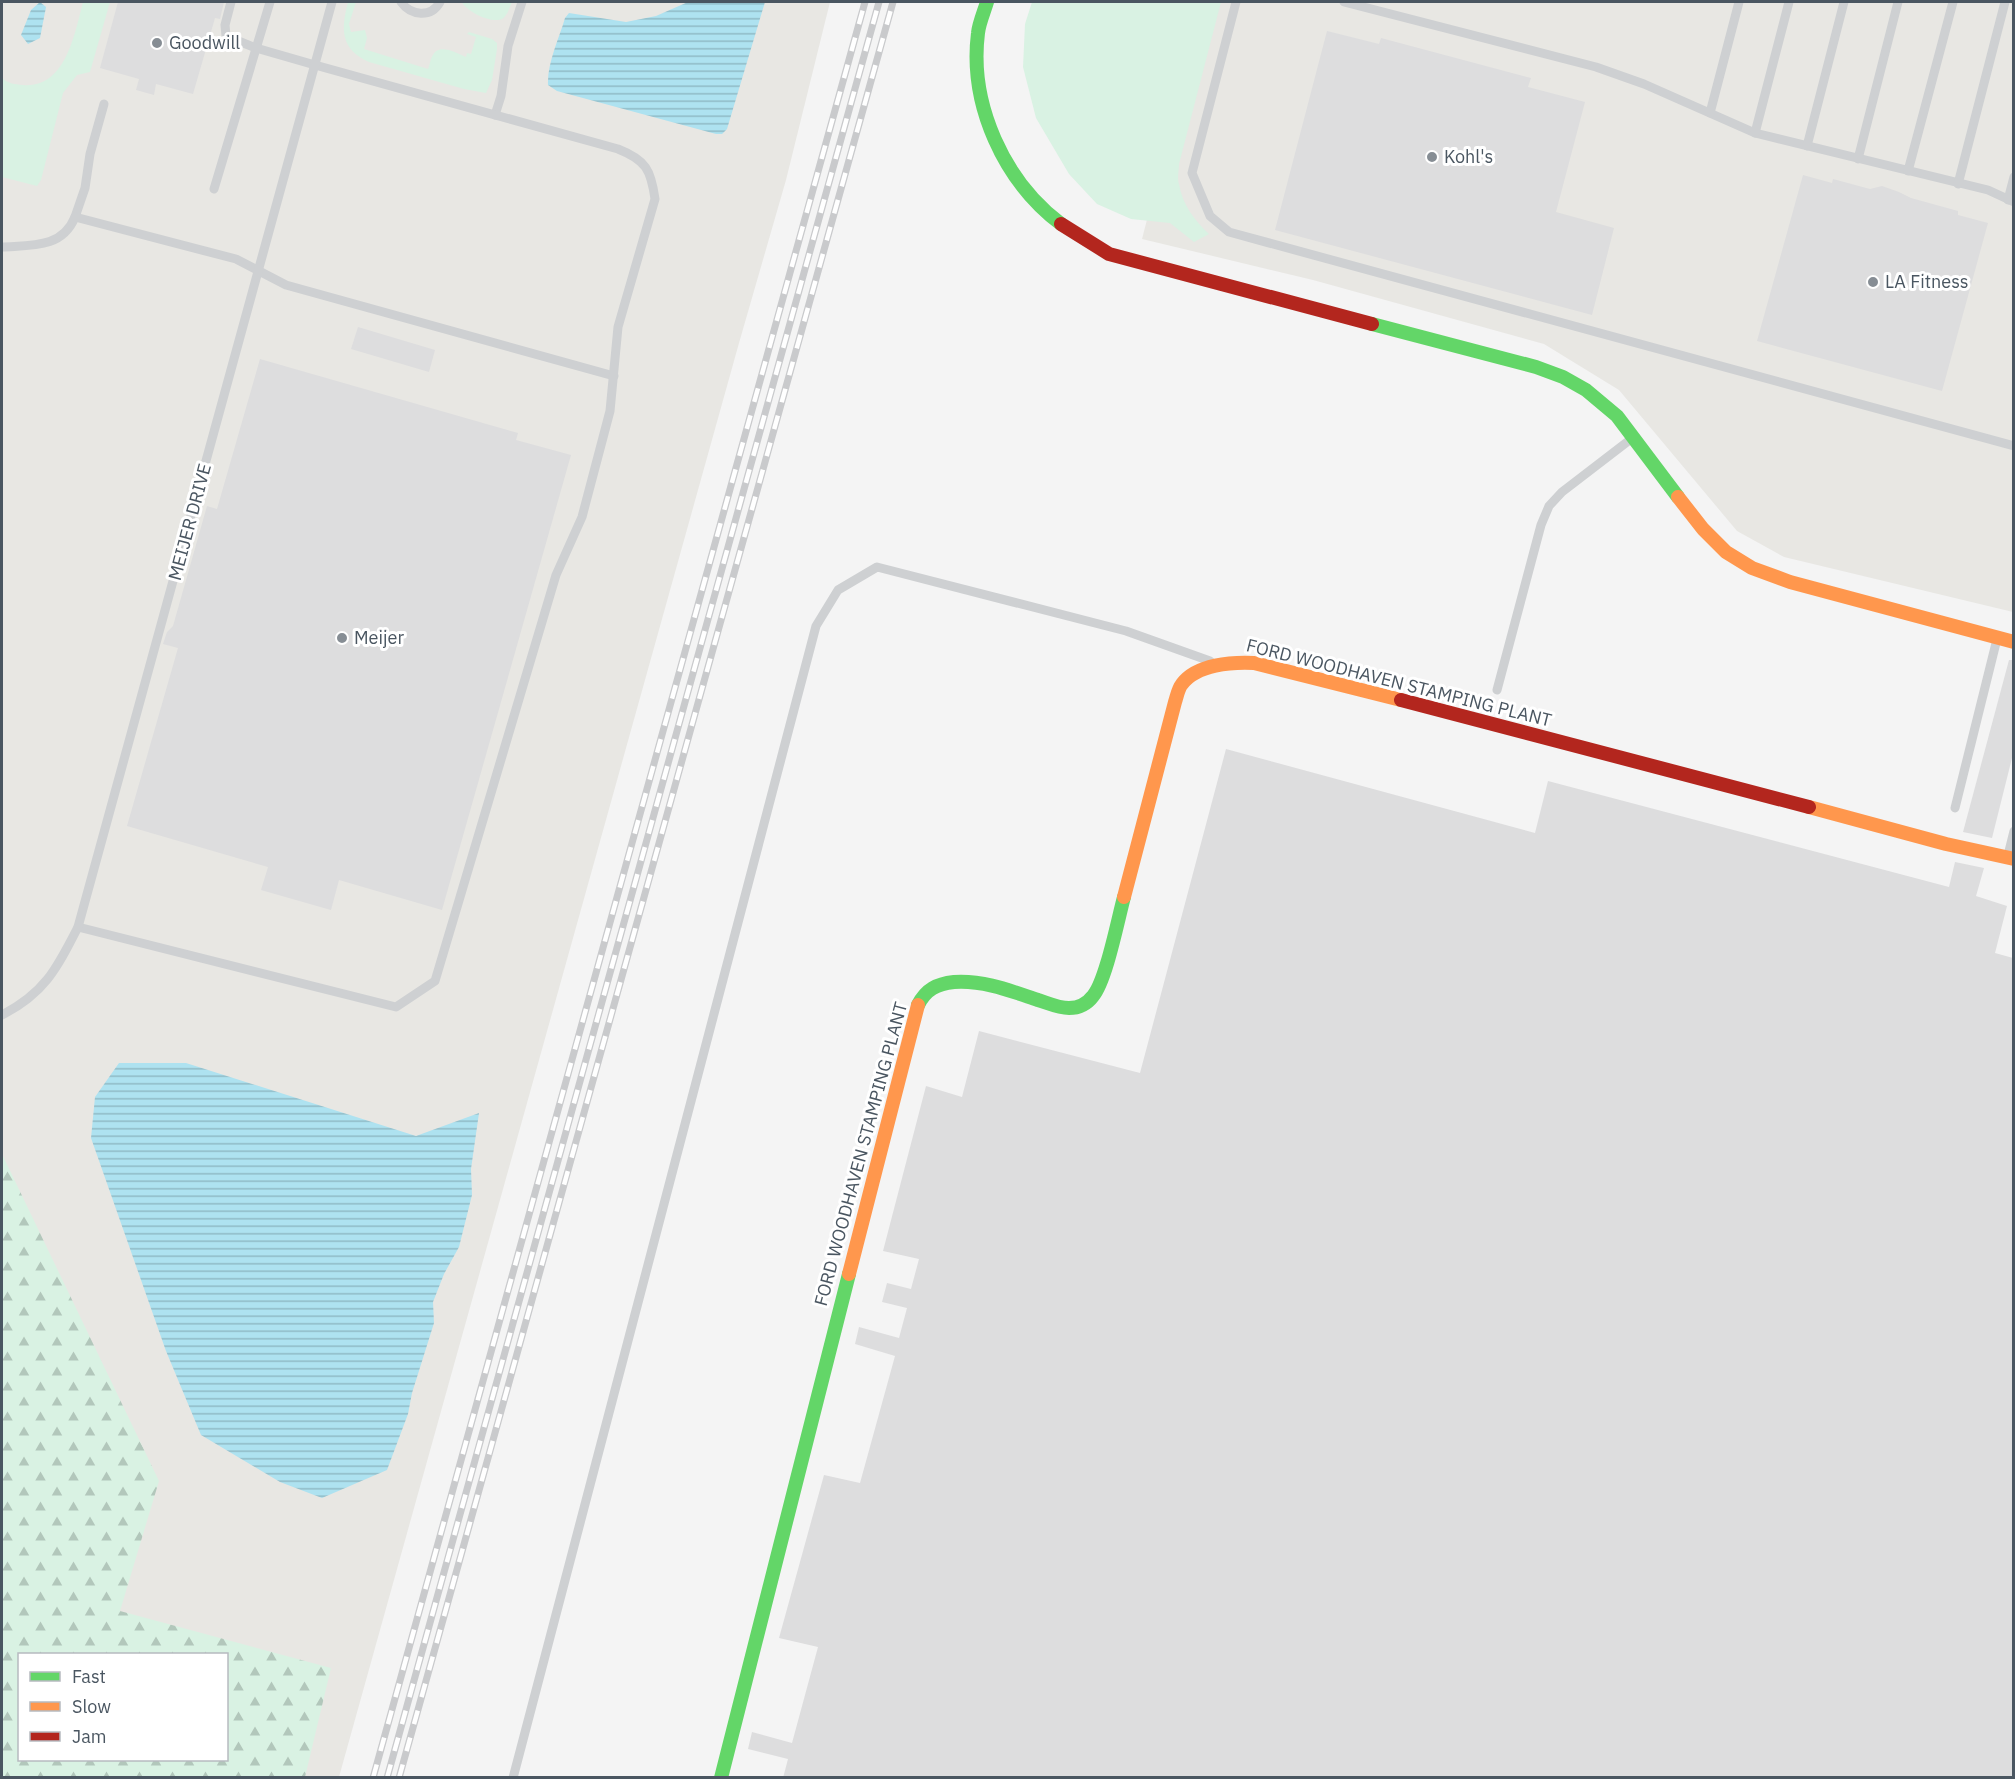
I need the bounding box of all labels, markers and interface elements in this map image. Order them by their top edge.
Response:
place label: Goodwill [169,31,240,54]
marker: Goodwill [150,36,164,50]
place label: Kohl's [1444,145,1493,168]
marker: Kohl's [1425,150,1439,164]
place label: LA Fitness [1885,270,1969,293]
marker: LA Fitness [1866,275,1880,289]
street label: MEIJER DRIVE [163,461,216,583]
place label: Meijer [354,626,404,649]
marker: Meijer [335,631,349,645]
street label: FORD WOODHAVEN STAMPING PLANT [1244,633,1554,732]
street label: FORD WOODHAVEN STAMPING PLANT [809,999,912,1308]
legend [18,1653,228,1761]
text: Fast [72,1665,106,1688]
text: Slow [72,1695,111,1718]
text: Jam [72,1725,107,1748]

